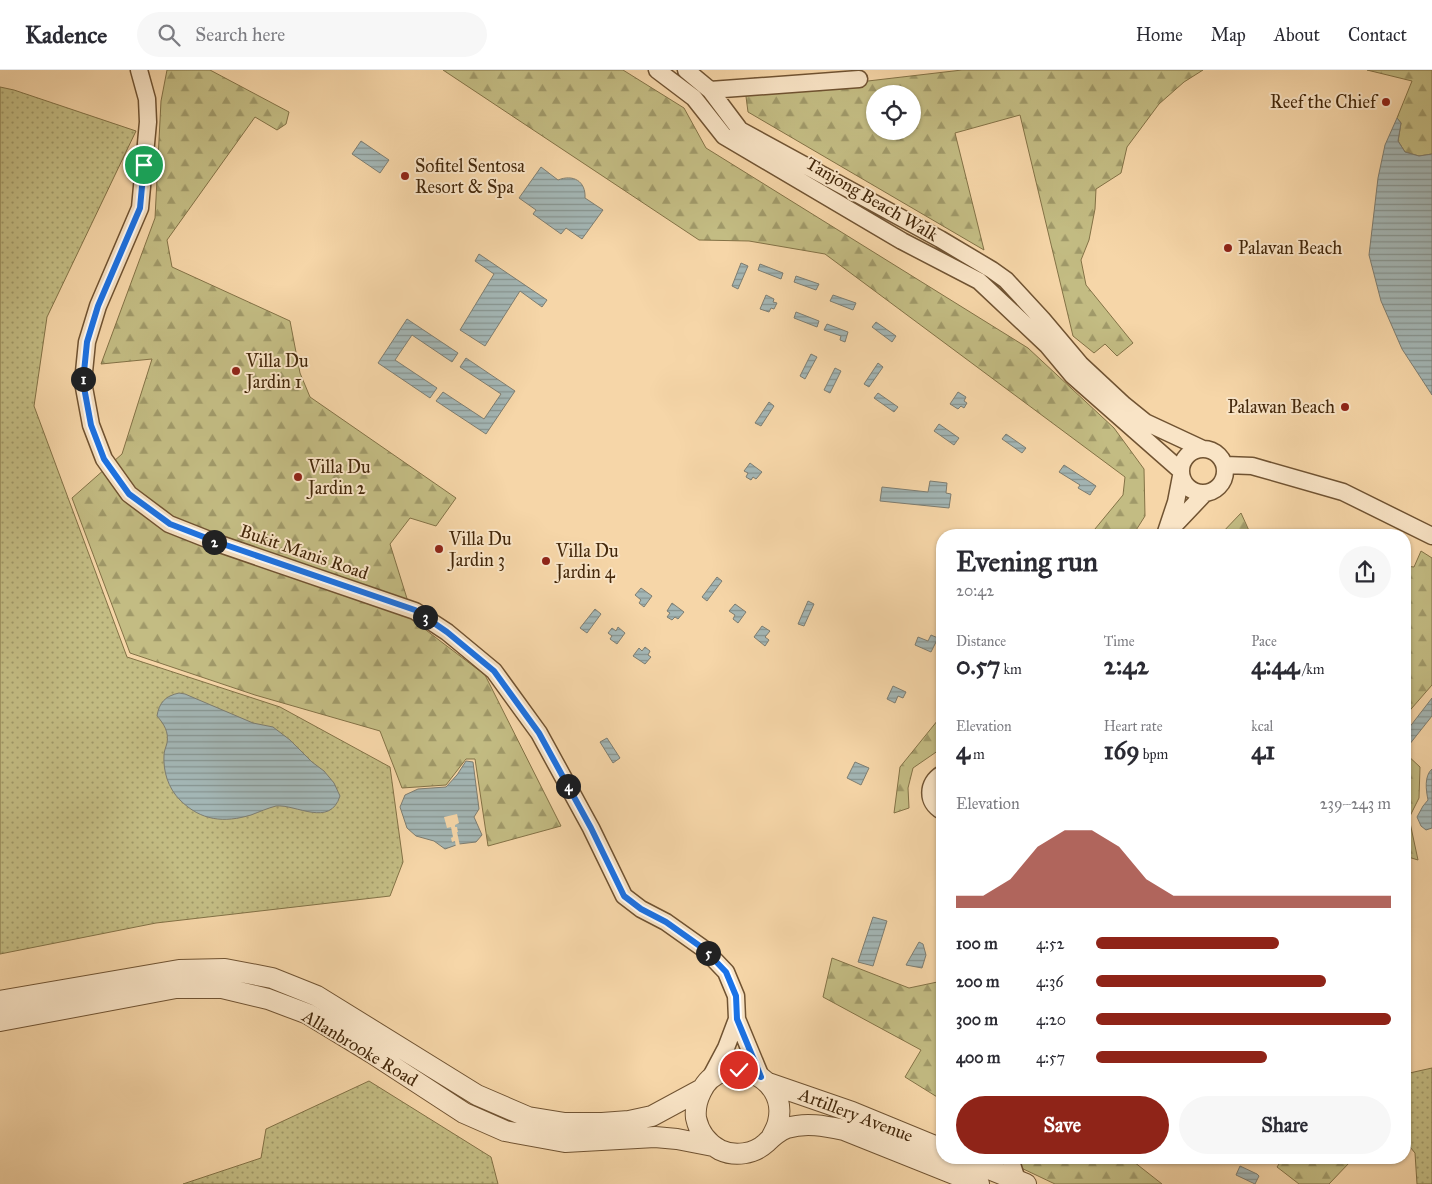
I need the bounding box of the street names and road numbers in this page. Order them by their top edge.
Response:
street label: Tanjong Beach Walk [801,152,943,247]
street label: Bukit Manis Road [237,520,371,584]
street label: Allanbrooke Road [297,1004,422,1091]
street label: Artillery Avenue [795,1083,916,1147]

